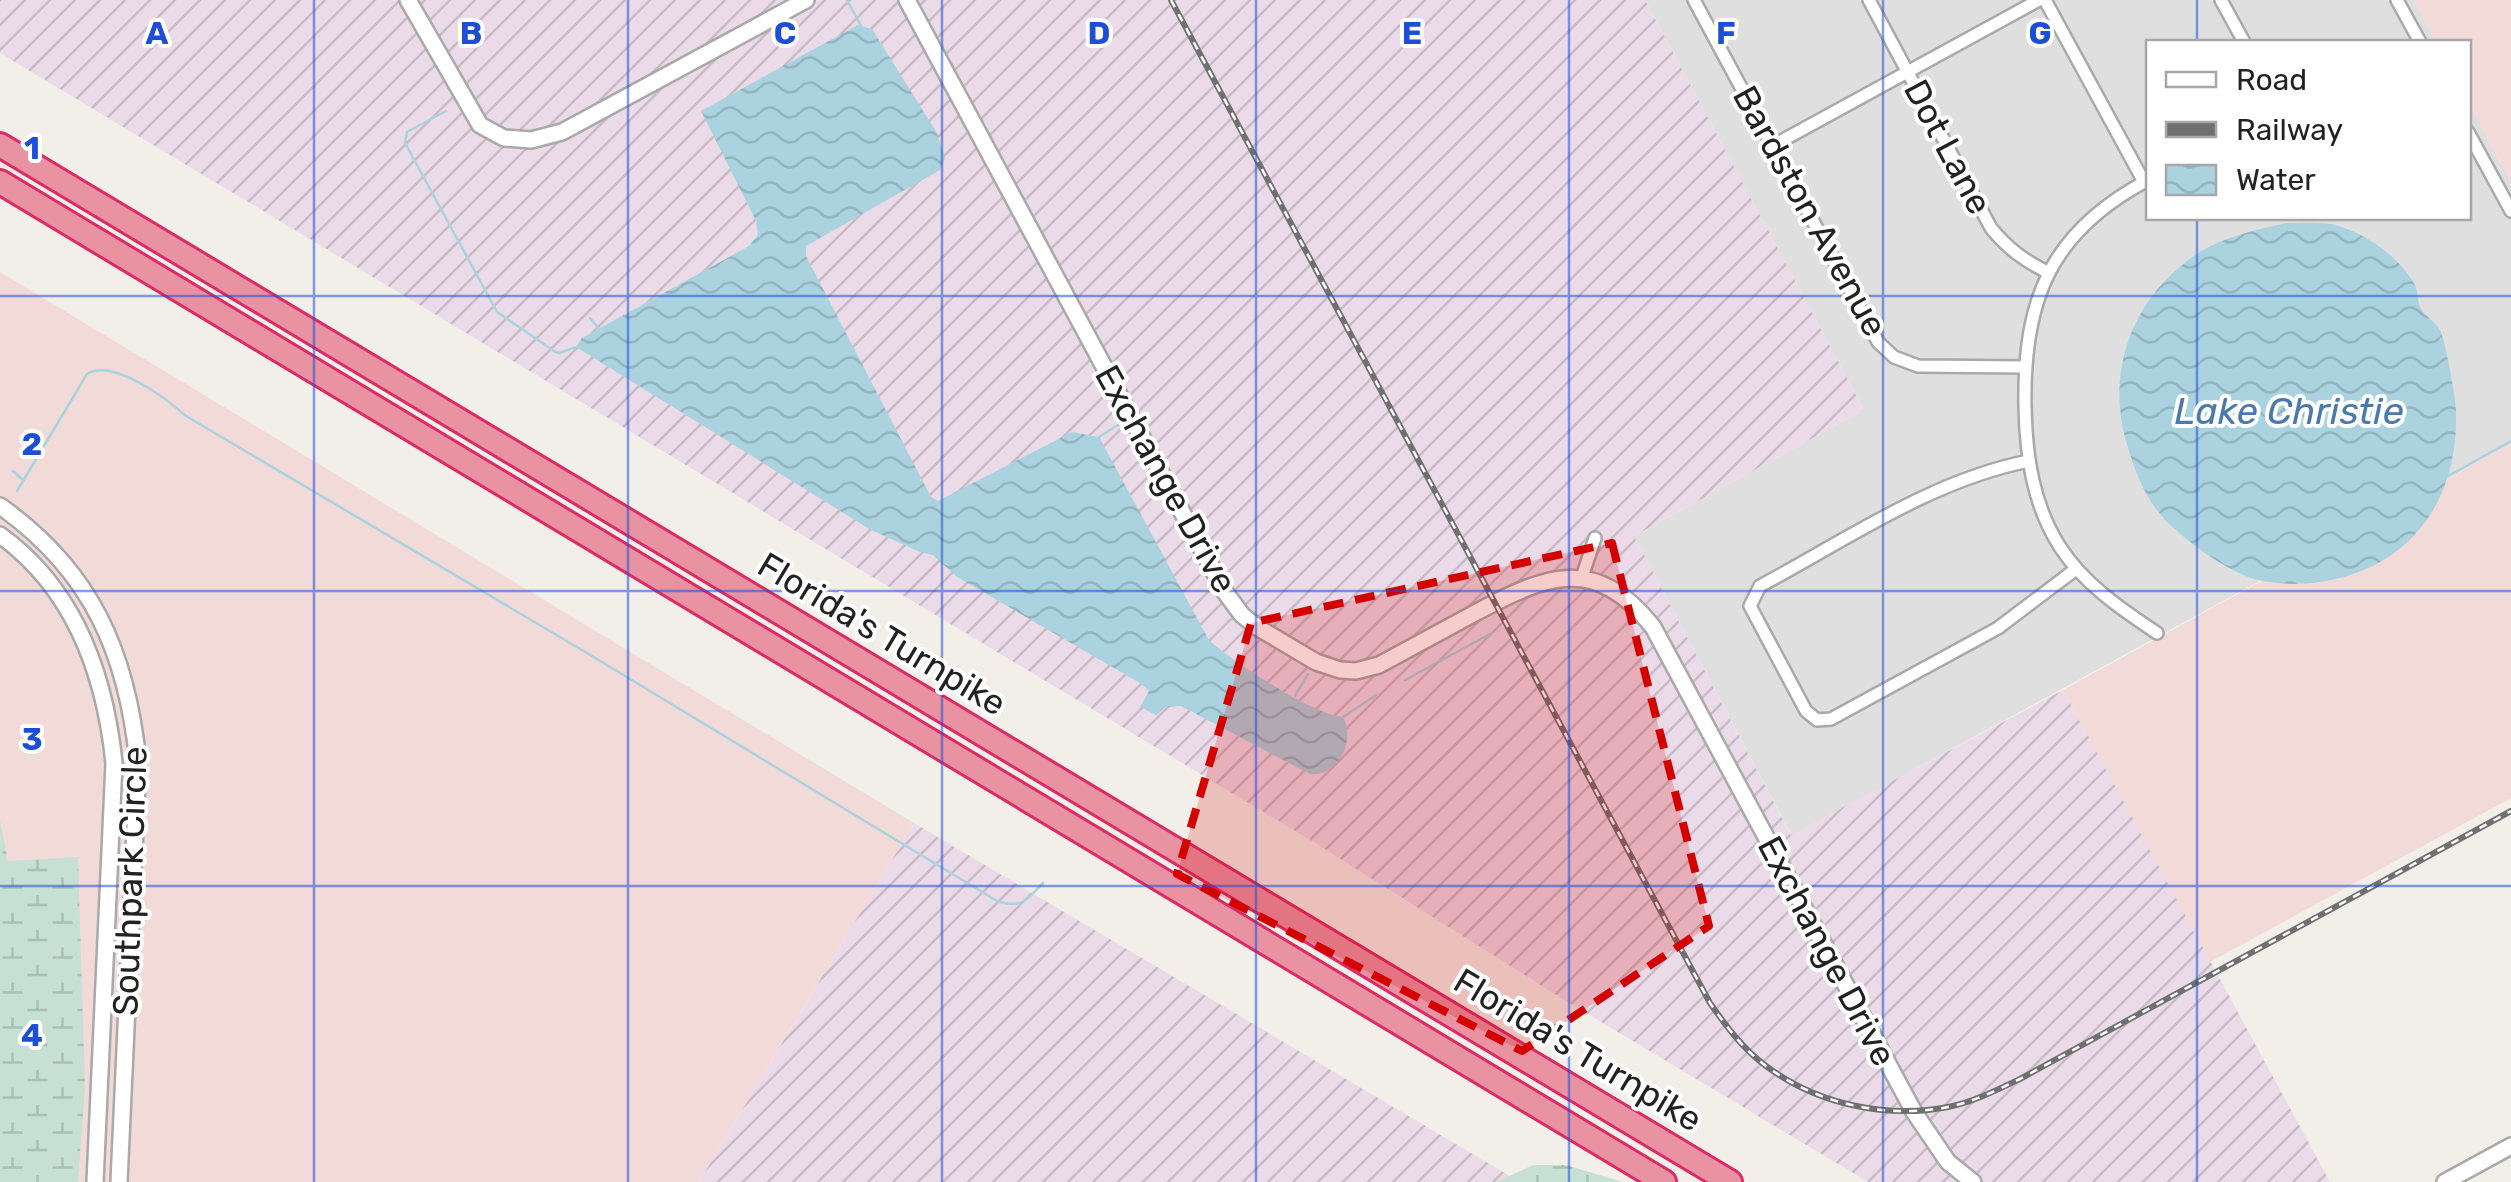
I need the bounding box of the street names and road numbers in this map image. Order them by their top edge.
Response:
street label: Dot Lane [1895,73,2001,221]
street label: Bardston Avenue [1724,79,1896,343]
street label: Exchange Drive [1086,358,1246,600]
street label: Florida's Turnpike [750,543,1014,725]
street label: Southpark Circle [104,745,156,1017]
street label: Exchange Drive [1749,829,1905,1073]
street label: Florida's Turnpike [1446,959,1710,1141]

